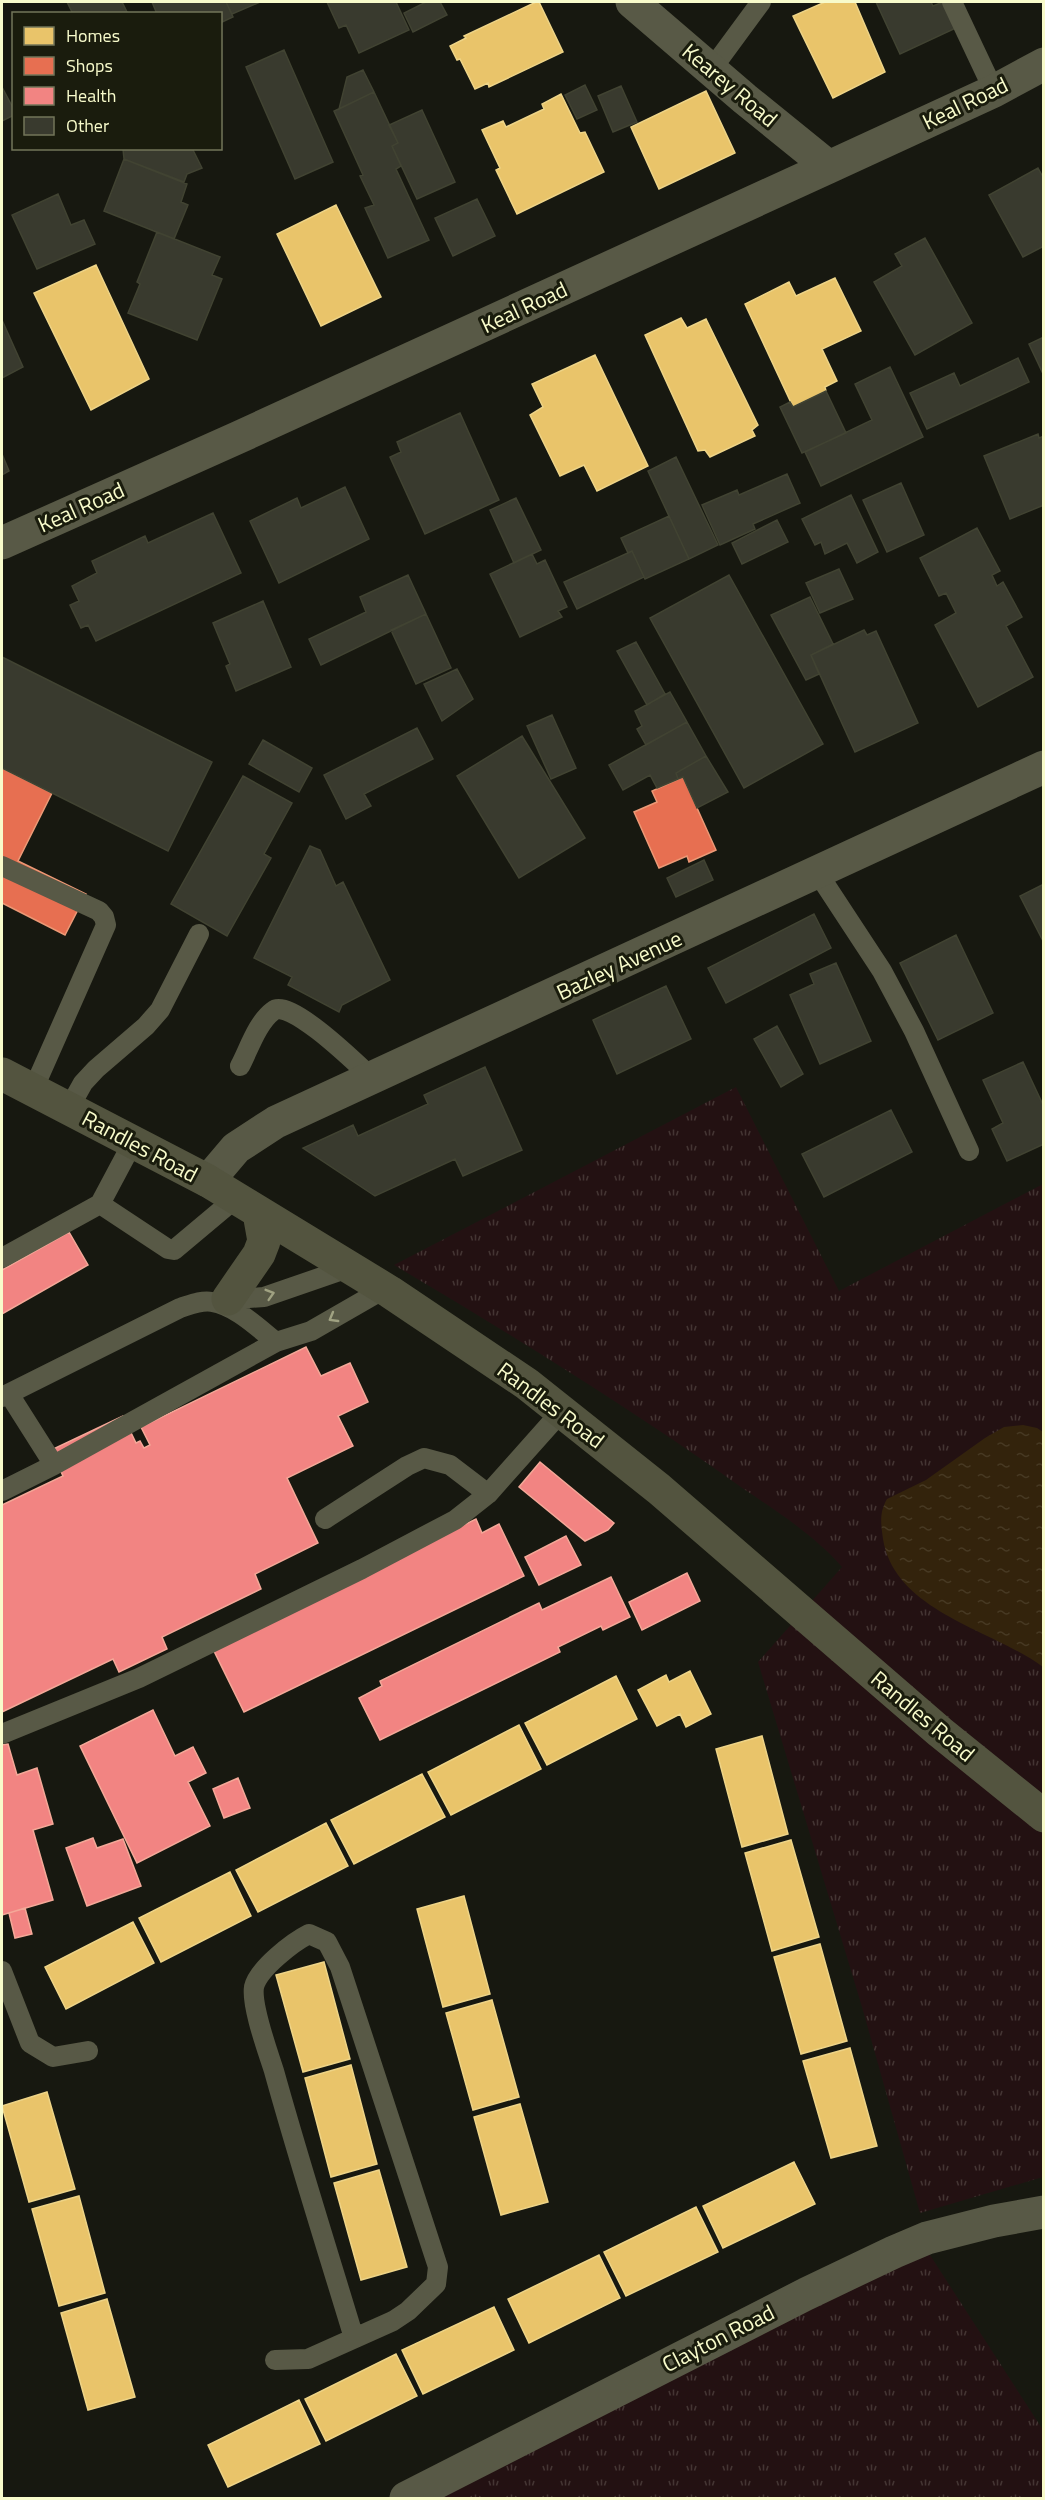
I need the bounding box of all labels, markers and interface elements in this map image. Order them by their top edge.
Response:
legend [12,12,222,150]
text: Homes [66,22,120,49]
street label: Kearey Road [675,35,785,135]
text: Shops [66,52,113,79]
street label: Keal Road [916,68,1014,138]
text: Health [66,82,116,109]
text: Other [66,112,109,139]
street label: Keal Road [475,272,573,342]
street label: Keal Road [32,473,130,541]
street label: Bazley Avenue [551,921,687,1009]
street label: Randles Road [76,1101,204,1191]
one-way arrow [264,1289,275,1301]
one-way arrow [329,1311,339,1323]
street label: Randles Road [490,1353,612,1457]
street label: Randles Road [863,1662,983,1770]
street label: Clayton Road [656,2295,780,2381]

